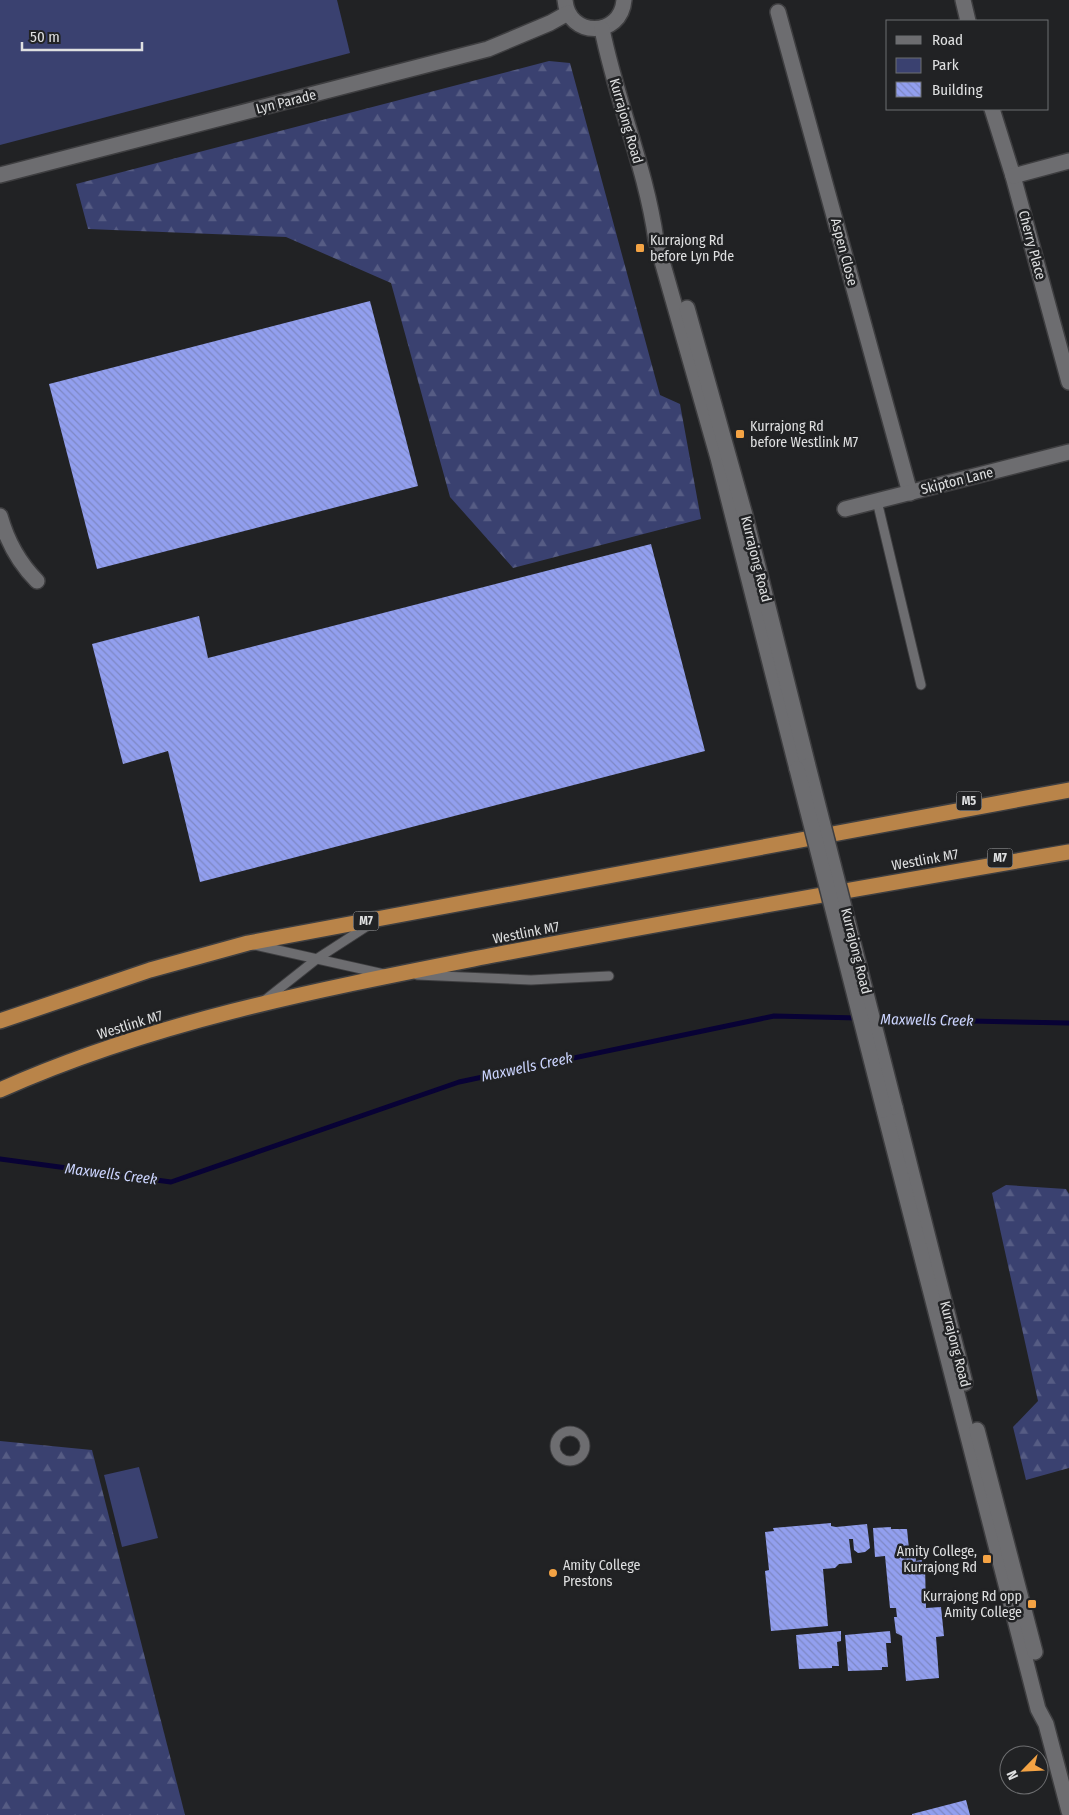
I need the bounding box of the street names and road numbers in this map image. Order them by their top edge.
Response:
street label: Kurrajong Road [606,76,646,166]
street label: Lyn Parade [254,86,318,118]
street label: Cherry Place [1015,209,1049,282]
street label: Aspen Close [827,216,861,288]
street label: Skipton Lane [919,464,995,498]
street label: Kurrajong Road [737,514,775,604]
road number: M5 [956,791,982,810]
street label: Westlink M7 [890,846,960,874]
road number: M7 [988,848,1012,868]
street label: Kurrajong Road [837,906,875,996]
road number: M7 [354,911,378,930]
street label: Westlink M7 [491,918,561,948]
street label: Westlink M7 [95,1007,165,1043]
street label: Kurrajong Road [936,1299,974,1389]

